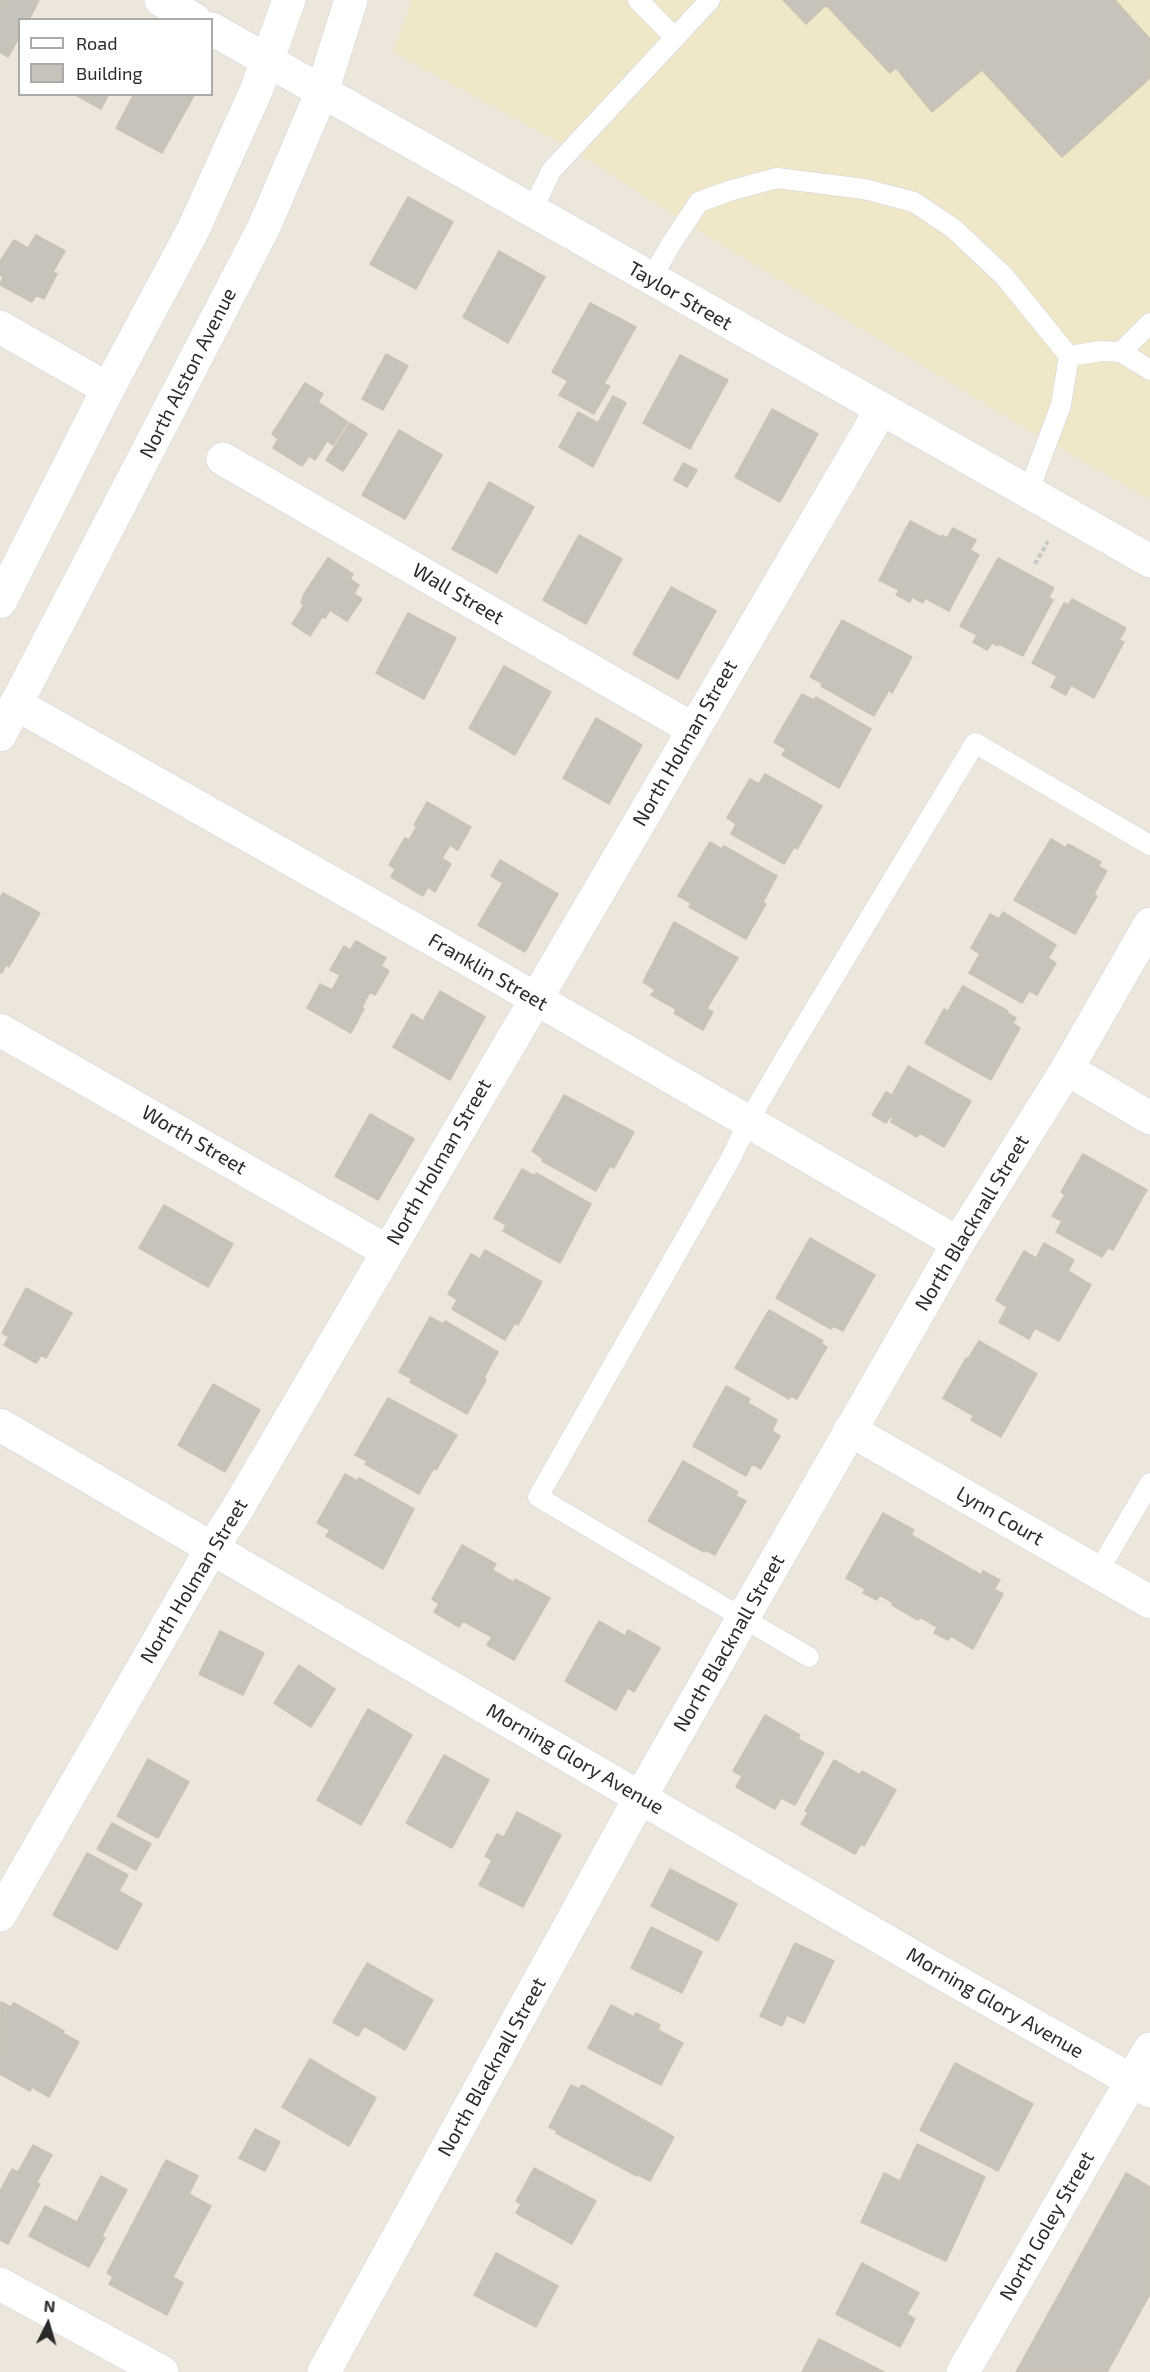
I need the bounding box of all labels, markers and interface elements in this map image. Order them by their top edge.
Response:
legend [18,18,213,96]
text: Road [76,32,117,54]
text: Building [76,62,143,84]
street label: Taylor Street [623,256,737,336]
street label: North Alston Avenue [135,284,241,462]
street label: Wall Street [408,558,508,630]
street label: North Holman Street [628,656,742,830]
street label: Franklin Street [424,928,552,1016]
street label: North Holman Street [382,1075,496,1249]
street label: Worth Street [137,1100,251,1180]
street label: North Blacknall Street [910,1131,1034,1315]
street label: Lynn Court [952,1481,1048,1551]
street label: North Holman Street [135,1494,253,1668]
street label: North Blacknall Street [668,1550,790,1736]
street label: Morning Glory Avenue [482,1698,668,1820]
street label: Morning Glory Avenue [902,1942,1088,2064]
street label: North Blacknall Street [433,1973,551,2161]
street label: North Goley Street [995,2147,1099,2305]
north arrow [18,2294,78,2354]
text: N [43,2296,56,2316]

